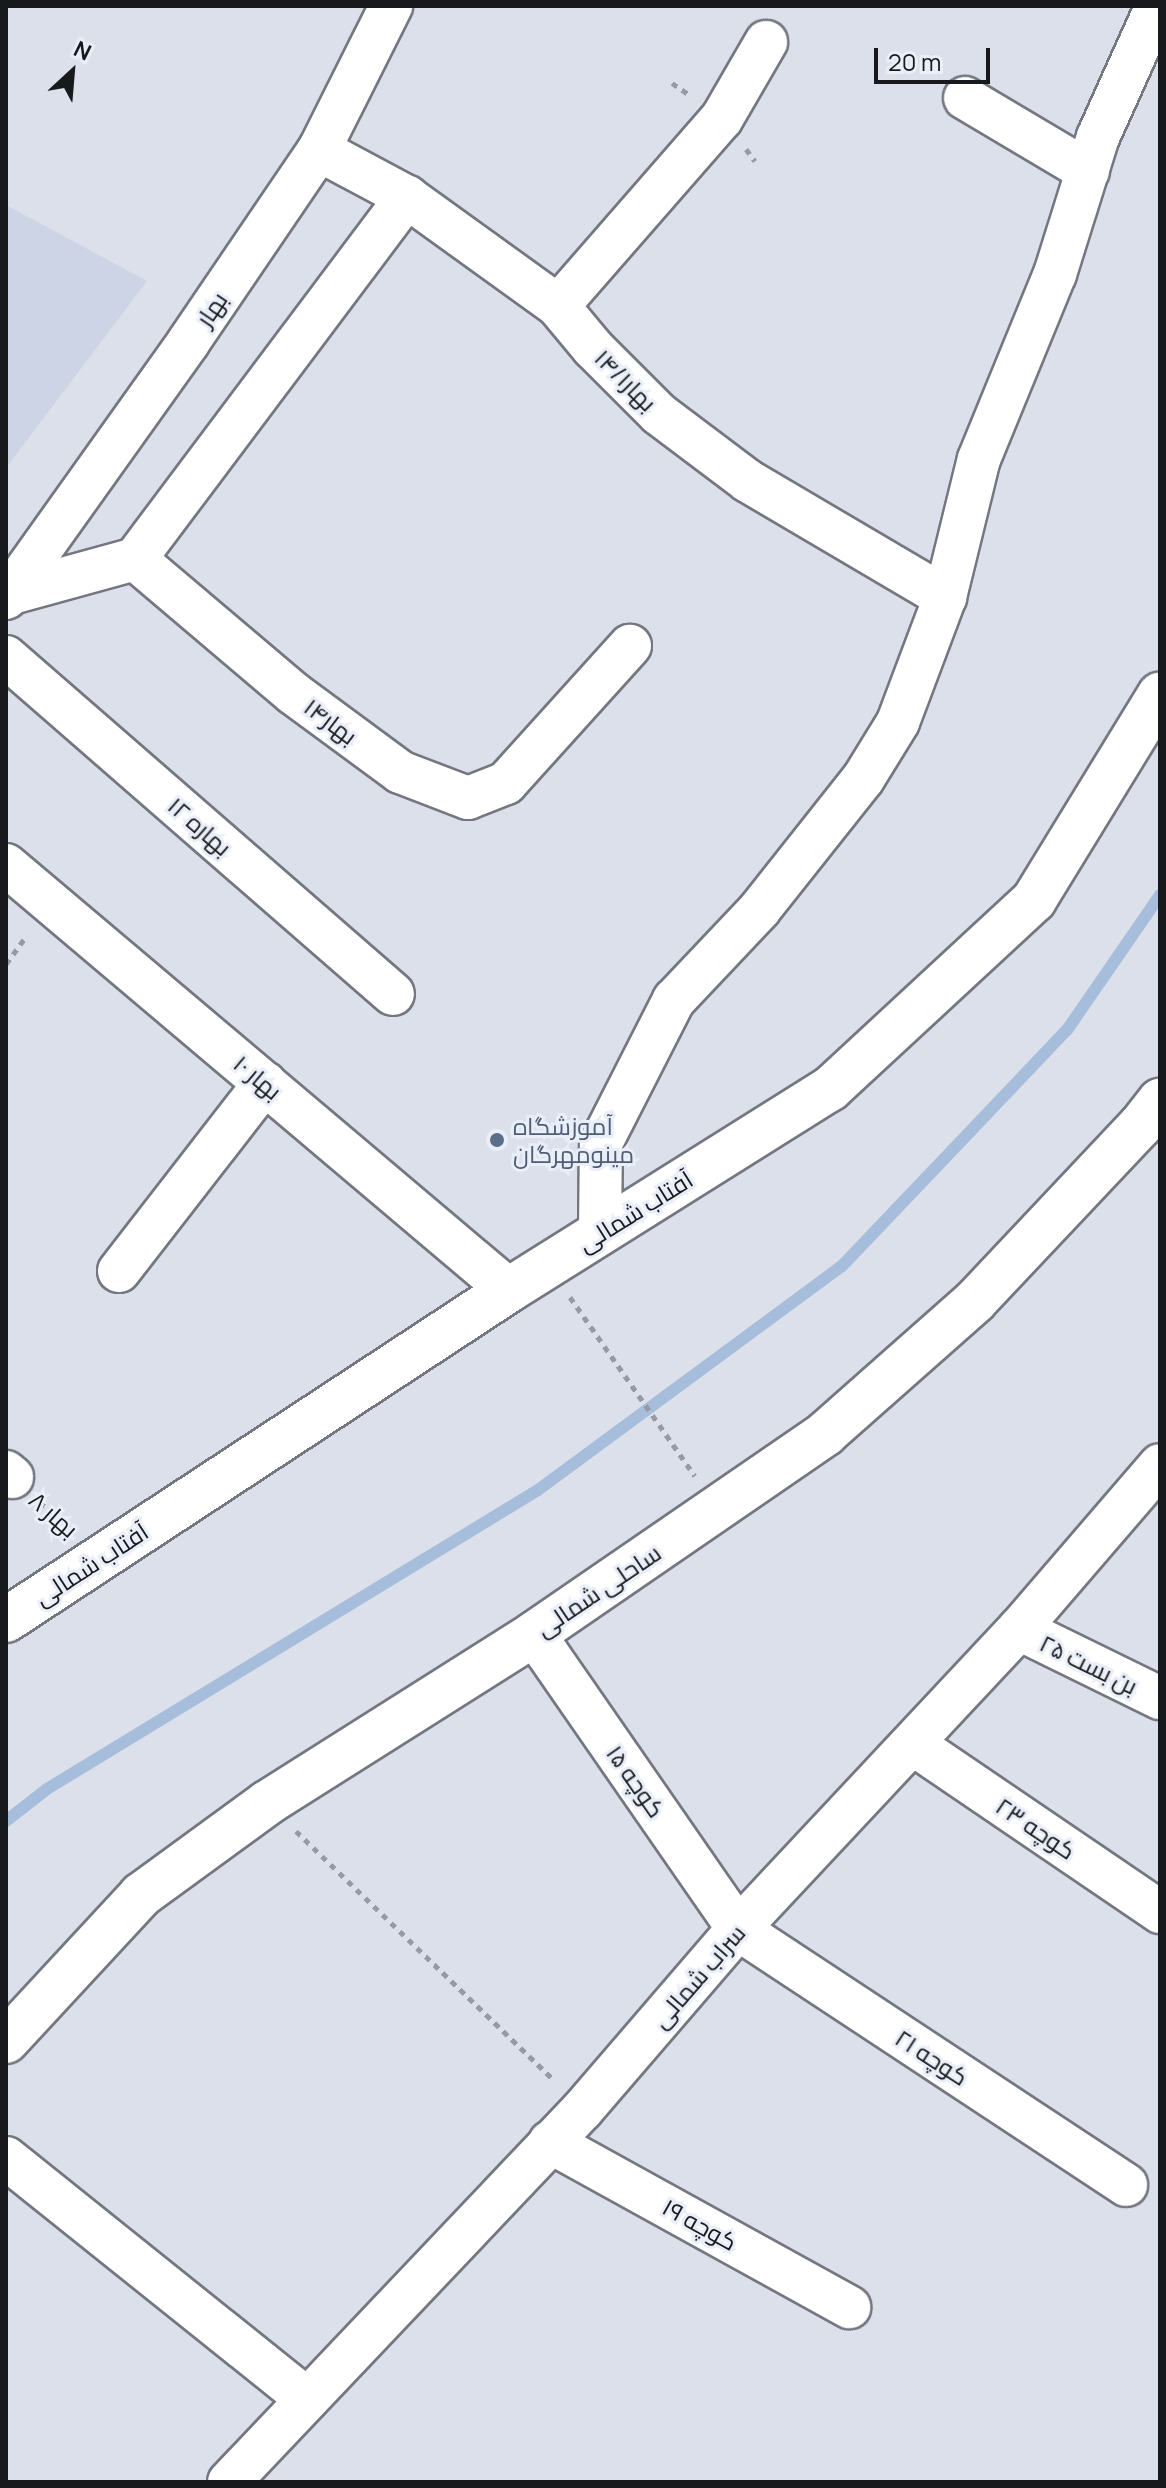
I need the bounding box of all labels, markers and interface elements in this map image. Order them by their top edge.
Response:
north arrow [32,32,112,112]
scale bar [878,32,994,82]
text: N [69,33,96,67]
text: 20 m [888,45,941,78]
street label: بهار [189,286,233,332]
street label: بهار۱۴/۱ [589,343,663,417]
street label: بهار۱۴ [299,692,363,750]
street label: بهاره ۱۲ [162,791,238,861]
street label: بهار ۱۰ [228,1049,288,1105]
place label: آموزشگاه مینومهرگان [513,1112,634,1168]
marker: آموزشگاه مینومهرگان [488,1131,506,1149]
street label: آفتاب شمالی [572,1164,698,1258]
street label: بهار ۸ [24,1485,84,1543]
street label: آفتاب شمالی [29,1517,153,1611]
street label: ساحلی شمالی [530,1538,666,1642]
street label: بن بست ۲۵ [1035,1628,1143,1700]
street label: کوچه ۱۵ [601,1739,671,1823]
street label: کوچه ۲۳ [991,1791,1081,1865]
street label: سراب شمالی [645,1918,751,2034]
street label: کوچه ۲۱ [890,2023,974,2091]
street label: کوچه ۱۹ [658,2192,742,2256]

